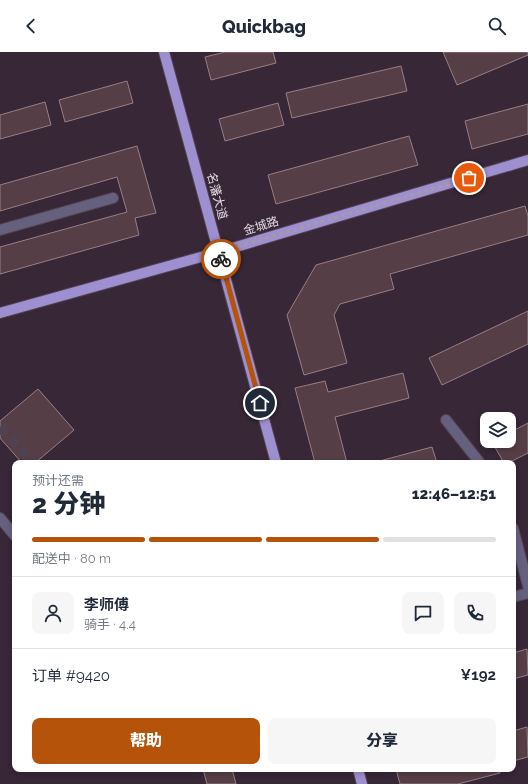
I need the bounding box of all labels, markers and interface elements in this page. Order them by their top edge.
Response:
icon: back [20,15,42,37]
icon: search [486,15,508,37]
text: Quickbag [222,16,306,37]
pin [452,161,486,195]
icon: bag [458,167,480,189]
street label: 名藩大道 [204,171,230,221]
street label: 金城路 [242,214,280,238]
courier [201,239,241,279]
icon: bike [210,248,232,270]
pin [243,386,277,420]
icon: home [249,392,271,414]
map controls [480,412,516,448]
button: layers [480,412,516,448]
text: 预计还需 [32,473,84,488]
text: 12:46–12:51 [412,485,496,503]
text: 2 分钟 [32,489,105,519]
text: 配送中 · 80 m [32,551,111,566]
button: person [32,592,74,634]
button: chat [402,592,444,634]
button: phone [454,592,496,634]
text: 李师傅 [84,596,129,614]
text: 骑手 · 4.4 [84,617,136,632]
text: ¥192 [461,666,496,684]
text: 订单 #9420 [32,667,110,685]
button: 帮助 [32,718,260,764]
button: 分享 [268,718,496,764]

